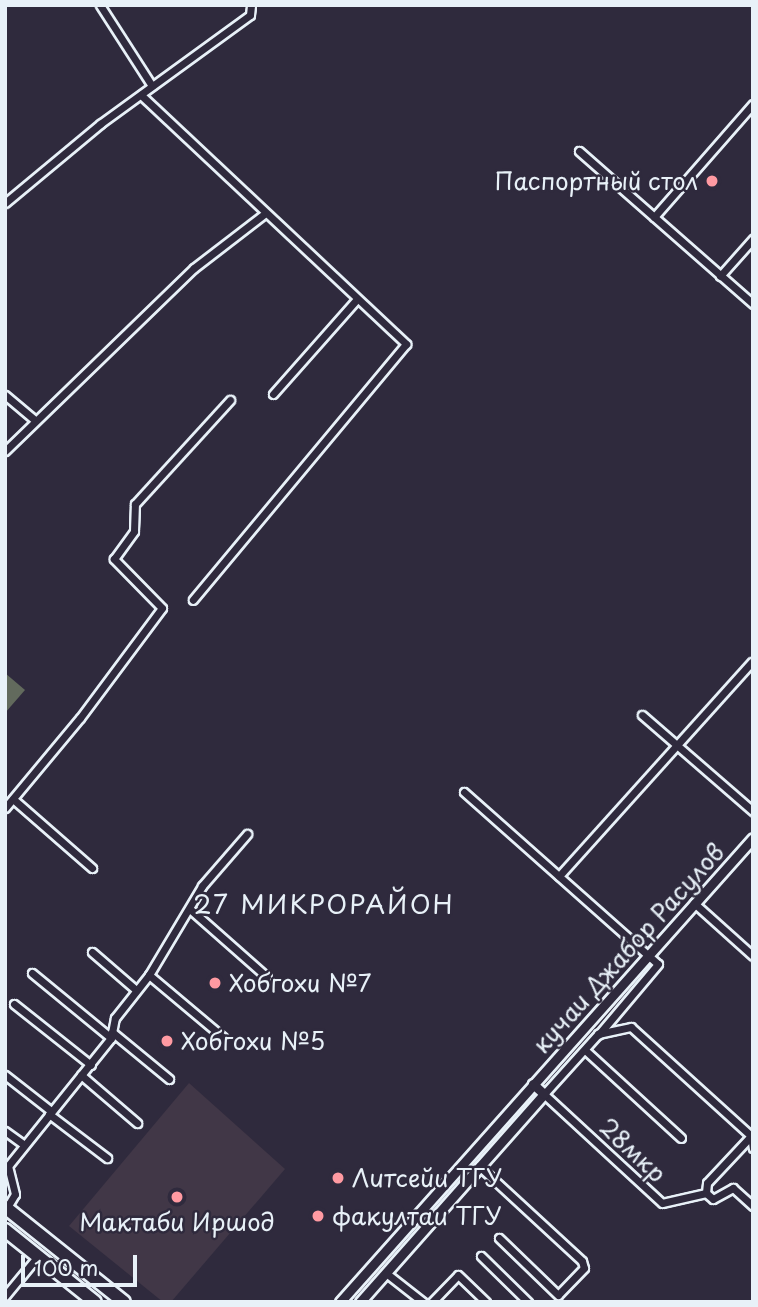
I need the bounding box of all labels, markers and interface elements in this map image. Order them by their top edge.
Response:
place label: Паспортный стол [493,167,698,195]
marker: Паспортный стол [704,173,720,189]
street label: кучаи Джабор Расулов [526,837,730,1059]
district label: 27 МИКРОРАЙОН [194,888,454,920]
place label: Хобгохи №7 [229,969,371,997]
marker: Хобгохи №7 [207,975,223,991]
place label: Хобгохи №5 [181,1027,325,1055]
marker: Хобгохи №5 [159,1033,175,1049]
street label: 28мкр [594,1112,672,1188]
place label: Литсейи ТГУ [352,1164,503,1192]
marker: Литсейи ТГУ [330,1170,346,1186]
marker: Мактаби Иршод [169,1189,185,1205]
place label: факултаи ТГУ [332,1202,501,1230]
place label: Мактаби Иршод [79,1208,275,1236]
marker: факултаи ТГУ [310,1208,326,1224]
scale bar [24,1240,140,1284]
text: 100 m [34,1251,98,1283]

